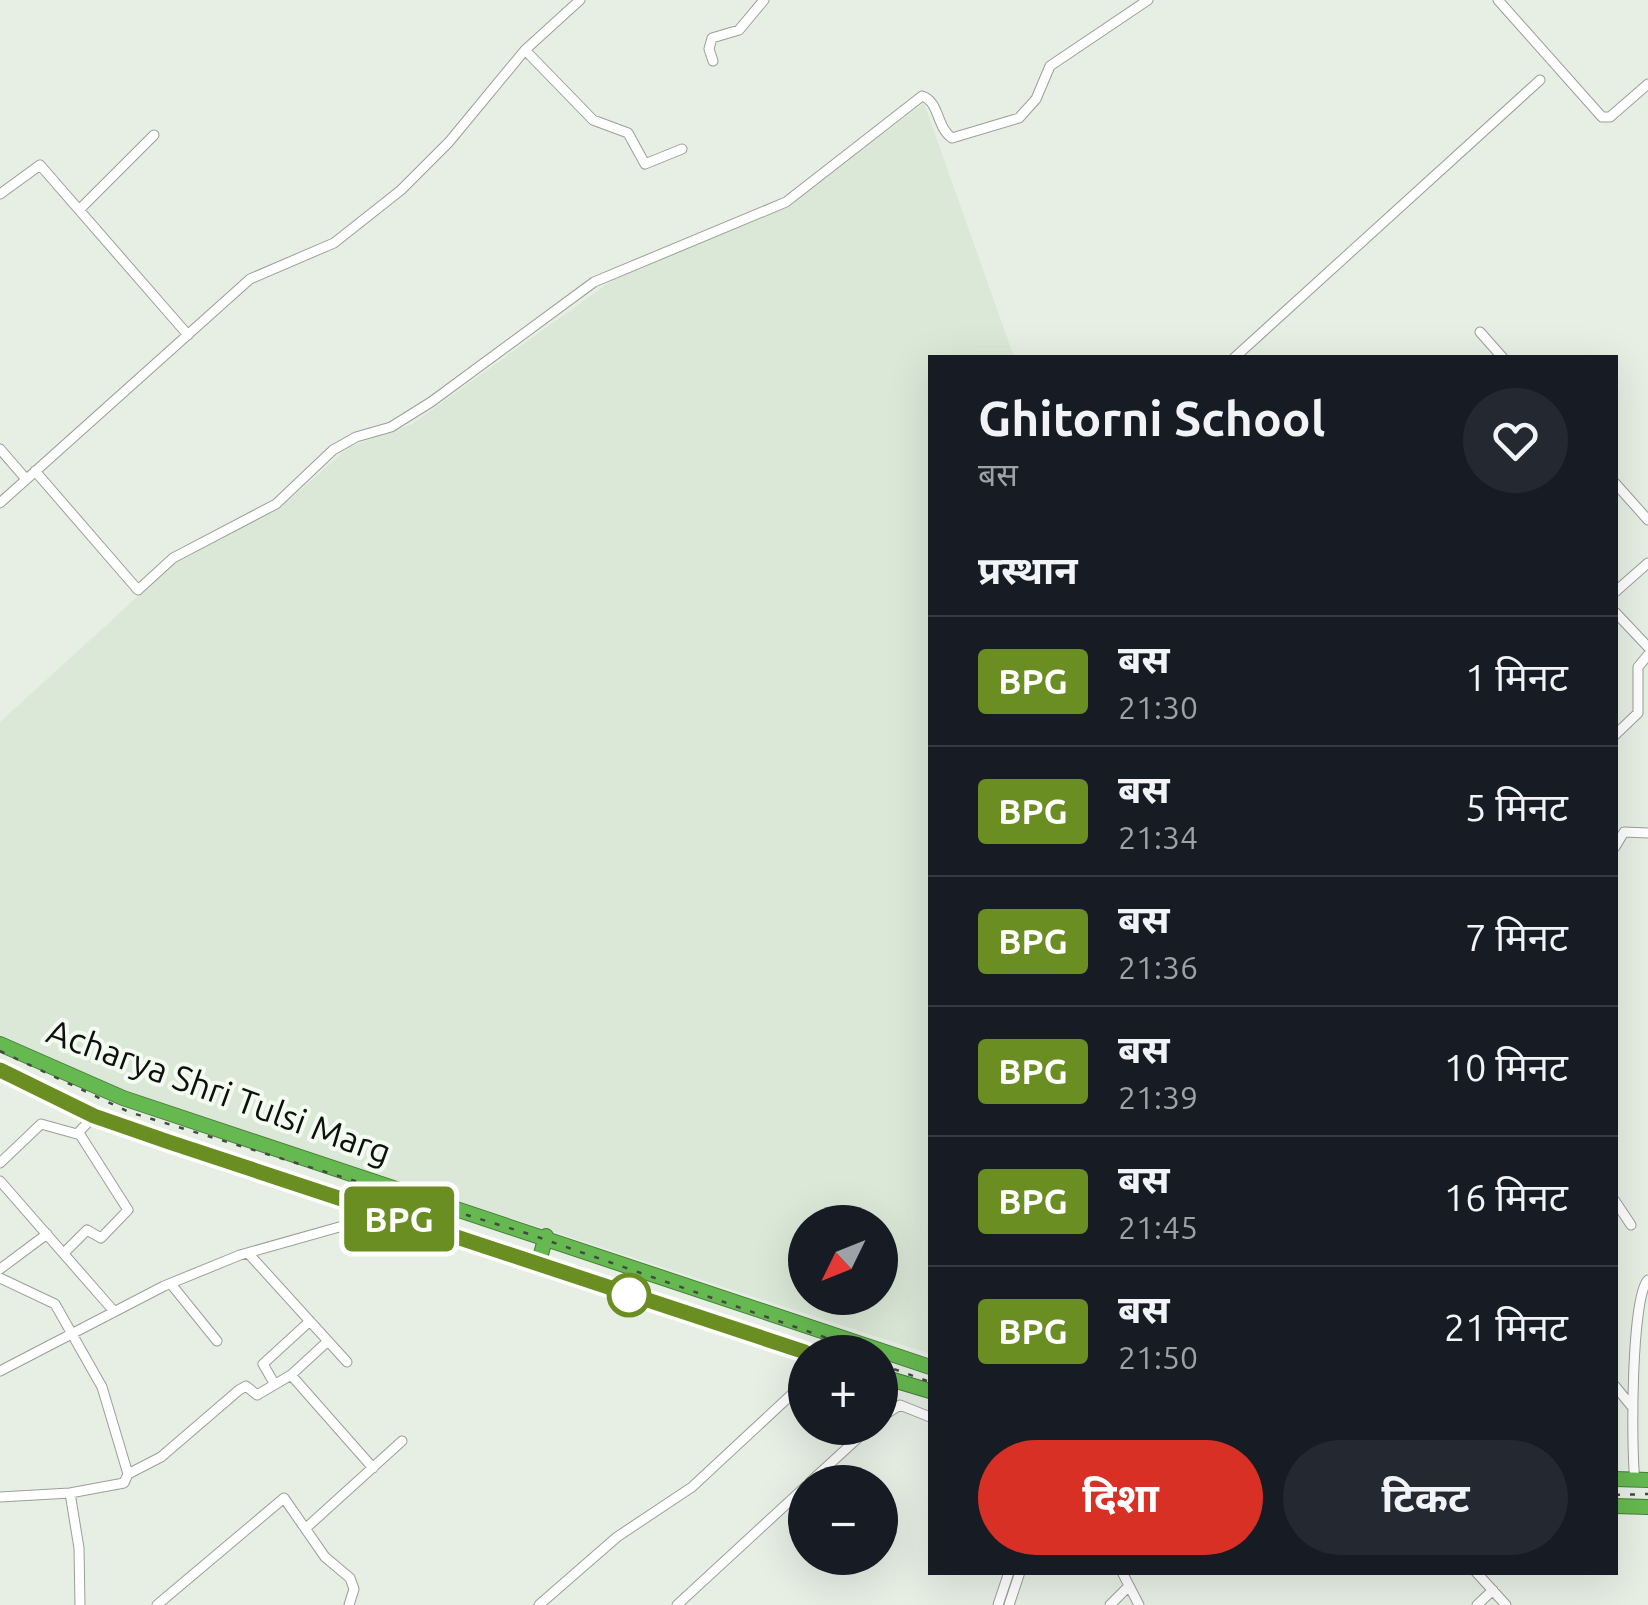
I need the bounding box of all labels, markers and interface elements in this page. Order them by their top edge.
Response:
button: heart [1463,388,1568,493]
text: Ghitorni School [978,391,1325,445]
text: बस [978,456,1018,492]
text: प्रस्थान [978,549,1078,591]
text: बस [1118,638,1170,680]
text: 1 मिनट [1465,656,1568,698]
text: BPG [998,661,1068,701]
text: 21:30 [1118,689,1198,725]
text: बस [1118,768,1170,810]
text: 5 मिनट [1465,786,1568,828]
text: BPG [998,791,1068,831]
text: 21:34 [1118,819,1198,855]
text: बस [1118,898,1170,940]
text: 7 मिनट [1465,916,1568,958]
text: BPG [998,921,1068,961]
text: 21:36 [1118,949,1198,985]
street label: Acharya Shri Tulsi Marg [42,1010,397,1172]
text: बस [1118,1028,1170,1070]
text: 10 मिनट [1444,1046,1568,1088]
text: BPG [998,1051,1068,1091]
text: 21:39 [1118,1079,1198,1115]
text: बस [1118,1158,1170,1200]
text: 16 मिनट [1444,1176,1568,1218]
text: BPG [998,1181,1068,1221]
line badge: BPG [342,1186,456,1252]
text: BPG [364,1199,434,1239]
north arrow [788,1205,898,1315]
map controls [788,1205,898,1575]
text: 21:45 [1118,1209,1198,1245]
unlabelled marker [608,1274,650,1316]
text: बस [1118,1288,1170,1330]
text: 21 मिनट [1444,1306,1568,1348]
text: BPG [998,1311,1068,1351]
button: + [788,1335,898,1445]
text: 21:50 [1118,1339,1198,1375]
button: दिशा [978,1440,1263,1555]
button: टिकट [1283,1440,1568,1555]
button: − [788,1465,898,1575]

